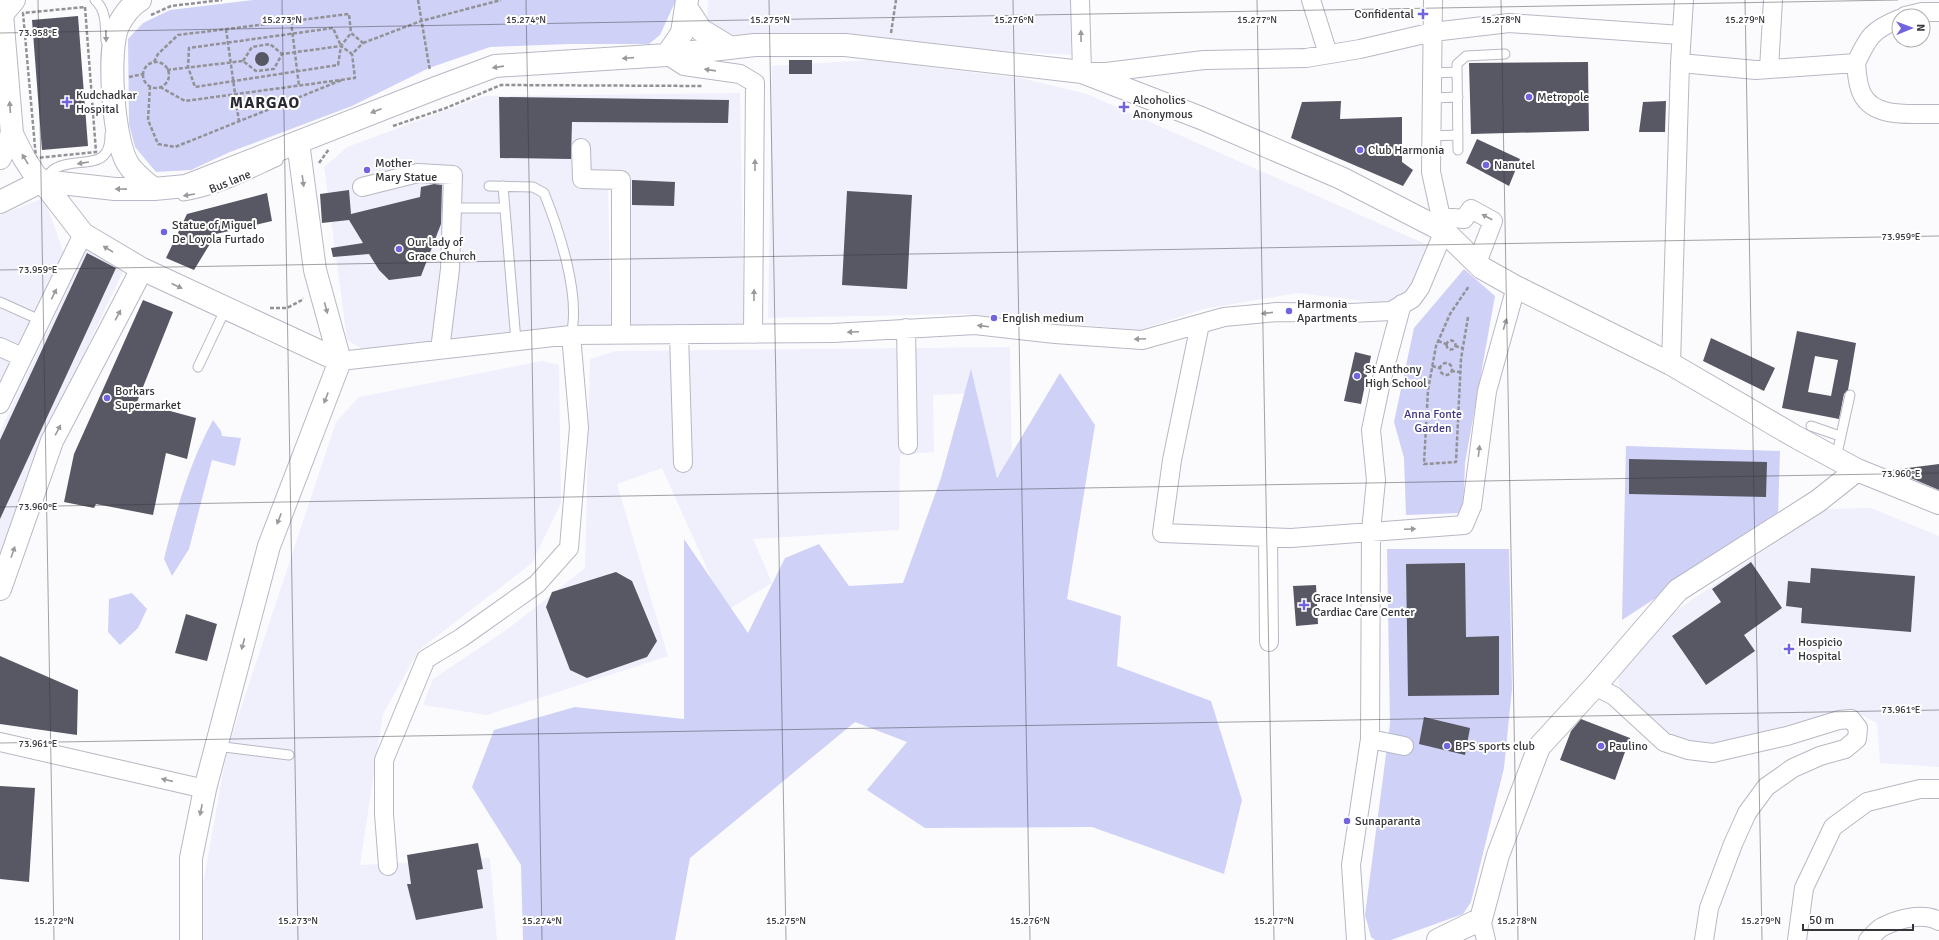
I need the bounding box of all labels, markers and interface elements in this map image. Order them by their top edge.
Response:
place label: Confidental [1354,7,1414,22]
marker: Confidental [1417,8,1429,20]
north arrow [1891,8,1931,48]
text: 15.273°N [262,14,302,26]
text: 15.274°N [506,14,546,26]
text: 15.275°N [750,14,790,26]
text: 15.276°N [994,14,1034,26]
text: 15.277°N [1237,14,1277,26]
text: 15.278°N [1481,14,1521,26]
text: 15.279°N [1725,14,1765,26]
text: N [1914,24,1927,32]
text: 73.958°E [19,27,58,39]
one-way arrow [1078,29,1084,42]
one-way arrow [102,30,109,42]
one-way arrow [622,54,634,61]
one-way arrow [492,64,504,70]
one-way arrow [704,67,716,73]
place label: Kudchadkar Hospital [76,88,138,117]
place label: Metropole [1537,90,1589,105]
marker: Metropole [1524,92,1534,102]
district label: MARGAO [230,93,300,113]
place label: Alcoholics Anonymous [1133,93,1193,122]
marker: Kudchadkar Hospital [61,96,73,108]
one-way arrow [6,101,13,113]
marker: Alcoholics Anonymous [1118,101,1130,113]
one-way arrow [370,109,382,115]
place label: Club Harmonia [1368,143,1444,158]
marker: Club Harmonia [1355,145,1365,155]
one-way arrow [21,153,28,165]
place label: Mother Mary Statue [375,156,437,185]
one-way arrow [752,158,758,171]
place label: Nanutel [1494,158,1535,173]
one-way arrow [77,160,90,166]
marker: Nanutel [1481,160,1491,170]
marker: Mother Mary Statue [362,165,372,175]
street label: Bus lane [207,167,253,197]
one-way arrow [300,175,306,187]
one-way arrow [114,186,127,192]
one-way arrow [183,192,195,198]
one-way arrow [1481,214,1492,220]
place label: Statue of Miguel De Loyola Furtado [172,218,264,247]
marker: Statue of Miguel De Loyola Furtado [159,227,169,237]
text: 73.959°E [1882,231,1921,243]
place label: Our lady of Grace Church [407,235,476,264]
marker: Our lady of Grace Church [394,244,404,254]
one-way arrow [103,245,113,253]
text: 73.959°E [19,264,58,276]
one-way arrow [171,283,183,289]
one-way arrow [50,288,57,299]
one-way arrow [751,288,757,301]
place label: Harmonia Apartments [1297,297,1357,326]
one-way arrow [323,303,329,315]
marker: Harmonia Apartments [1284,306,1294,316]
one-way arrow [115,309,121,321]
one-way arrow [1261,310,1273,316]
place label: English medium [1002,311,1084,326]
marker: English medium [989,313,999,323]
one-way arrow [1503,318,1509,331]
one-way arrow [977,323,989,329]
one-way arrow [847,328,859,335]
one-way arrow [1134,336,1146,343]
place label: St Anthony High School [1365,362,1427,391]
marker: St Anthony High School [1352,371,1362,381]
place label: Borkars Supermarket [115,384,181,413]
one-way arrow [322,392,328,404]
marker: Borkars Supermarket [102,393,112,403]
park label: Anna Fonte Garden [1404,407,1462,436]
one-way arrow [55,425,61,436]
one-way arrow [1476,445,1482,457]
text: 73.960°E [1882,468,1921,480]
text: 73.960°E [19,501,58,513]
one-way arrow [276,514,282,526]
one-way arrow [1404,525,1416,532]
one-way arrow [10,546,16,558]
place label: Grace Intensive Cardiac Care Center [1313,591,1415,620]
marker: Grace Intensive Cardiac Care Center [1298,599,1310,611]
place label: Hospicio Hospital [1798,635,1842,664]
one-way arrow [240,638,246,650]
marker: Hospicio Hospital [1783,643,1795,655]
text: 73.961°E [1882,704,1921,716]
text: 73.961°E [19,738,58,750]
place label: BPS sports club [1455,739,1535,754]
place label: Paulino [1609,739,1648,754]
marker: BPS sports club [1442,741,1452,751]
marker: Paulino [1596,741,1606,751]
one-way arrow [161,777,173,783]
one-way arrow [198,804,204,817]
place label: Sunaparanta [1355,814,1421,829]
marker: Sunaparanta [1342,816,1352,826]
scale bar [1803,906,1913,932]
text: 50 m [1809,913,1834,928]
text: 15.272°N [34,915,74,927]
text: 15.273°N [278,915,318,927]
text: 15.274°N [522,915,562,927]
text: 15.275°N [766,915,806,927]
text: 15.276°N [1010,915,1050,927]
text: 15.277°N [1254,915,1294,927]
text: 15.278°N [1497,915,1537,927]
text: 15.279°N [1741,915,1781,927]

